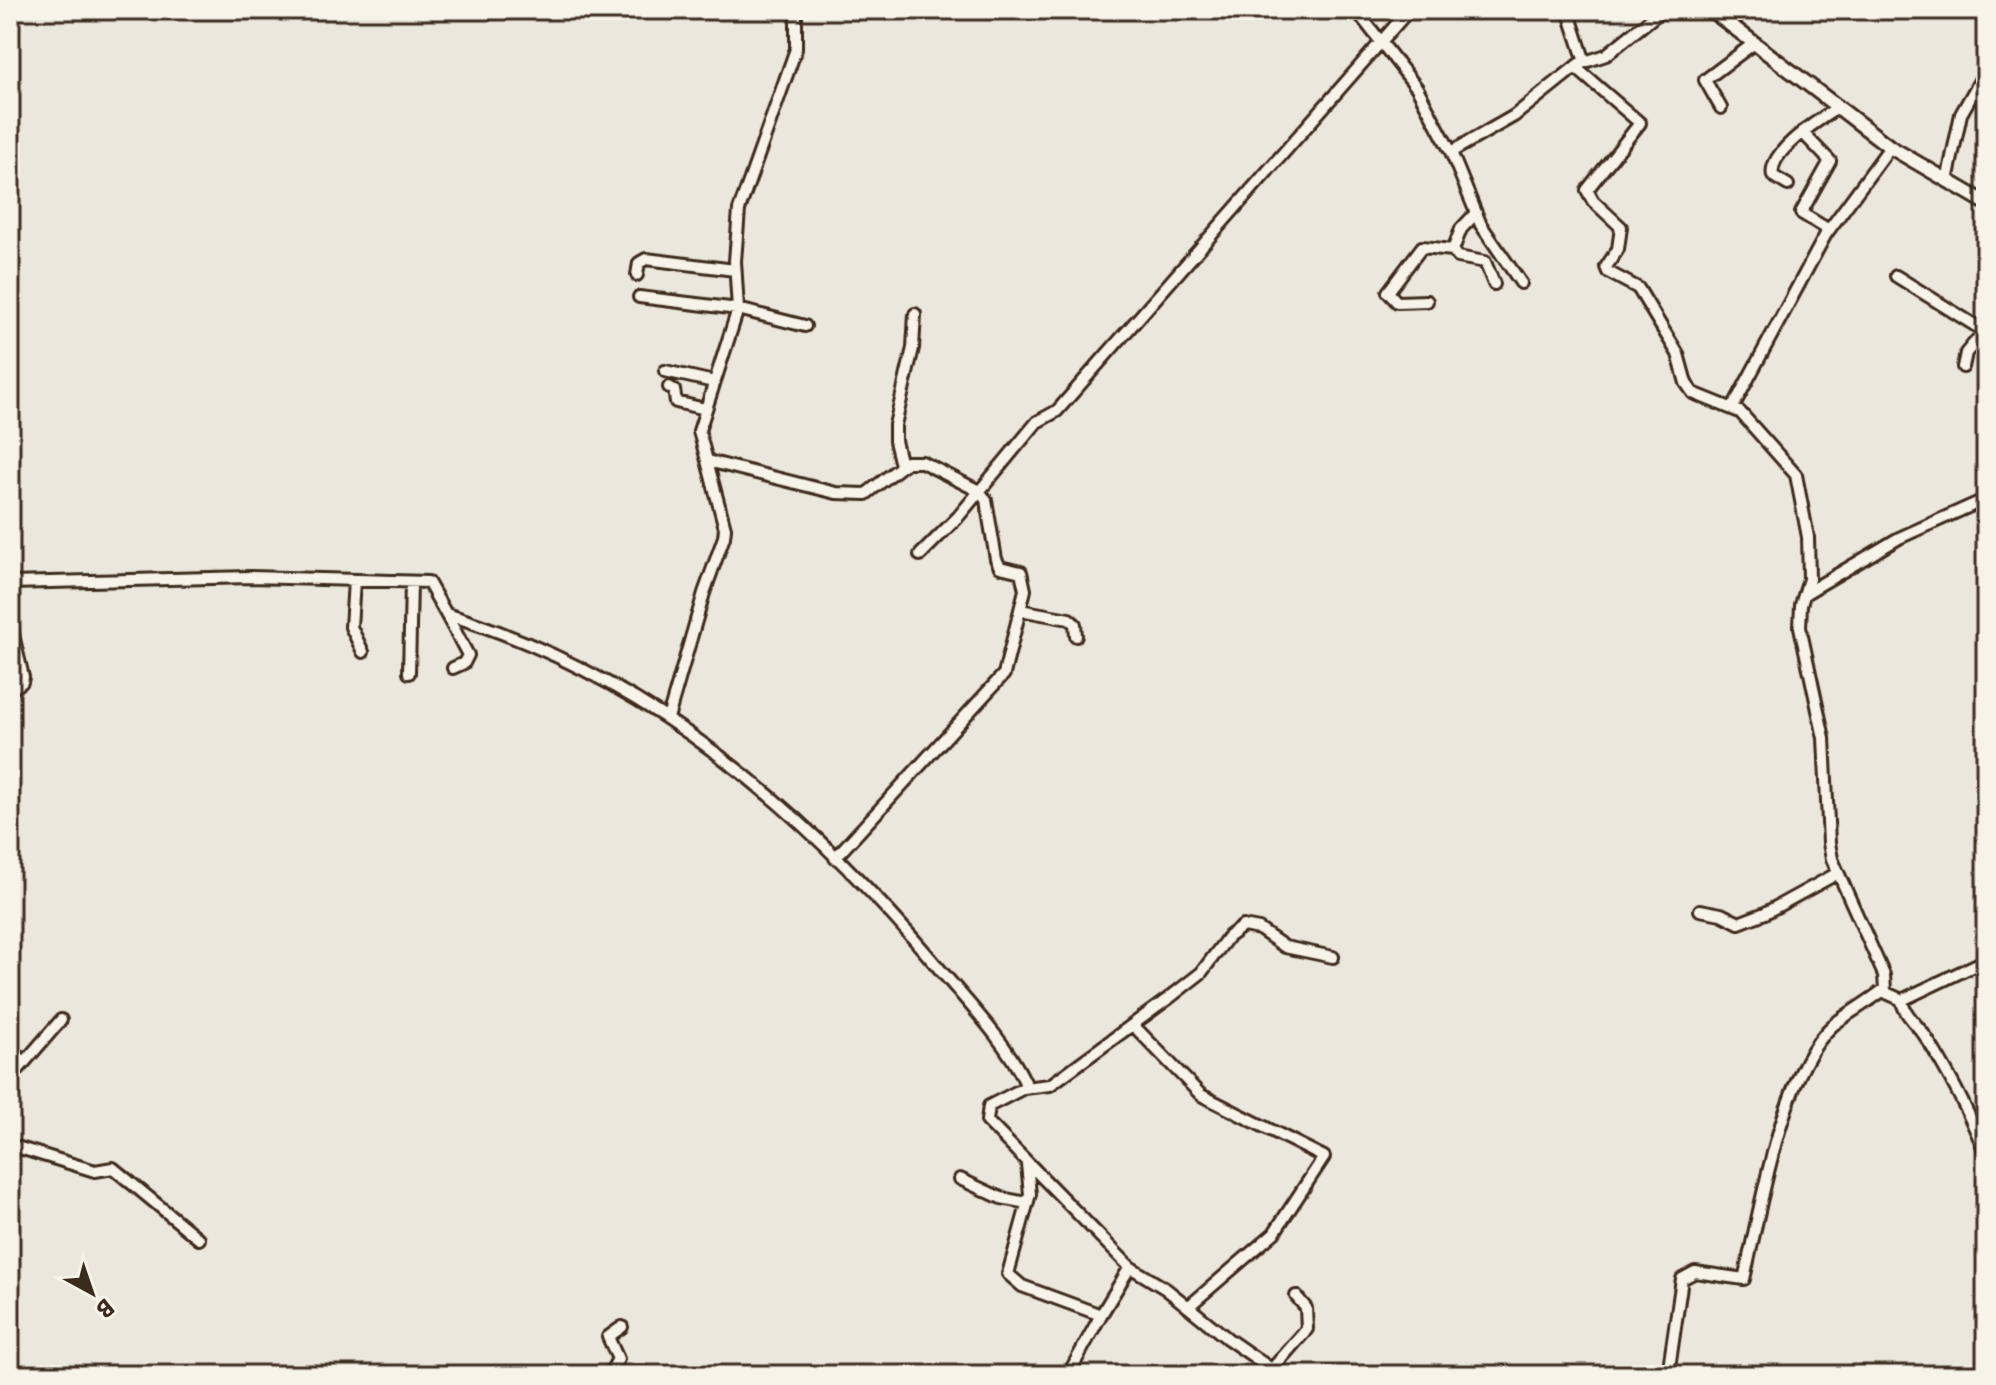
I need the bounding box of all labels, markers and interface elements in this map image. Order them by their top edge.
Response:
north arrow [52,1253,132,1333]
text: B [89,1292,122,1327]

